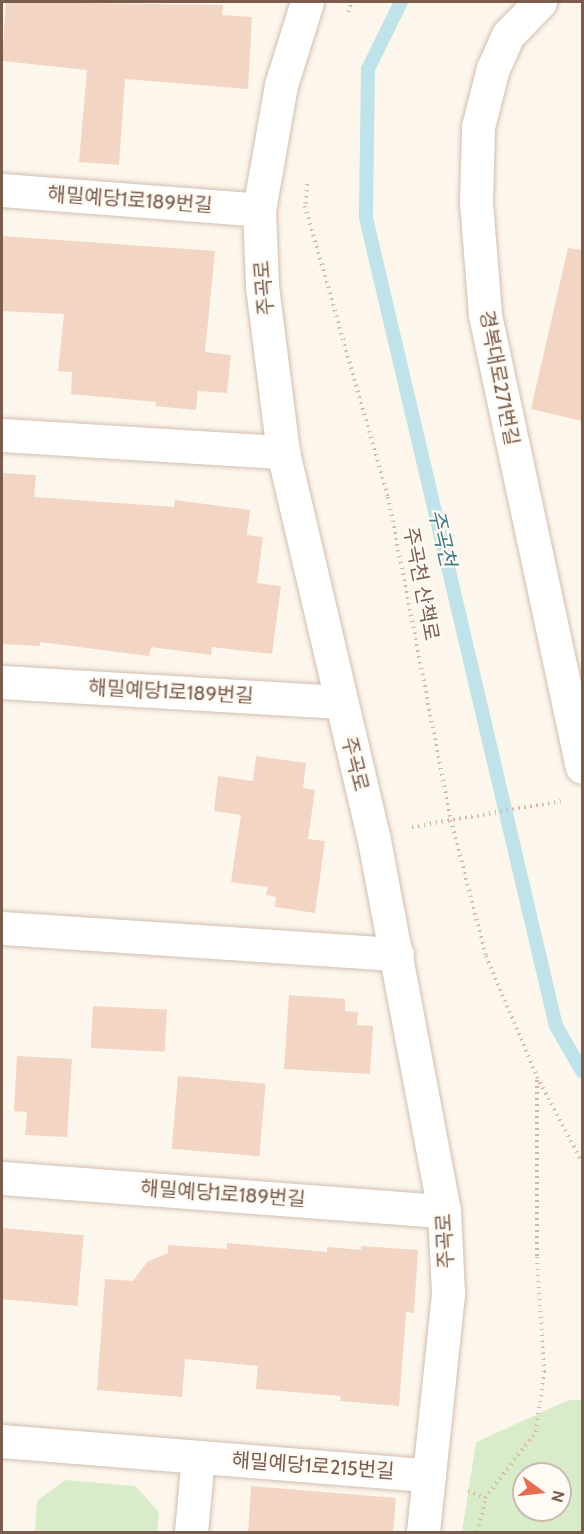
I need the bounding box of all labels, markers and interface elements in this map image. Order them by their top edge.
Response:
street label: 해밀예당1로189번길 [47,182,213,218]
street label: 주곡로 [250,259,278,317]
street label: 경복대로271번길 [474,308,524,448]
water label: 주곡천 [423,507,461,569]
street label: 주곡천 산책로 [398,525,444,643]
street label: 해밀예당1로189번길 [88,676,254,708]
street label: 주곡로 [337,734,373,794]
street label: 해밀예당1로189번길 [140,1176,306,1212]
street label: 주곡로 [432,1213,458,1269]
street label: 해밀예당1로215번길 [231,1448,395,1484]
north arrow [512,1462,572,1522]
text: N [547,1488,569,1504]

